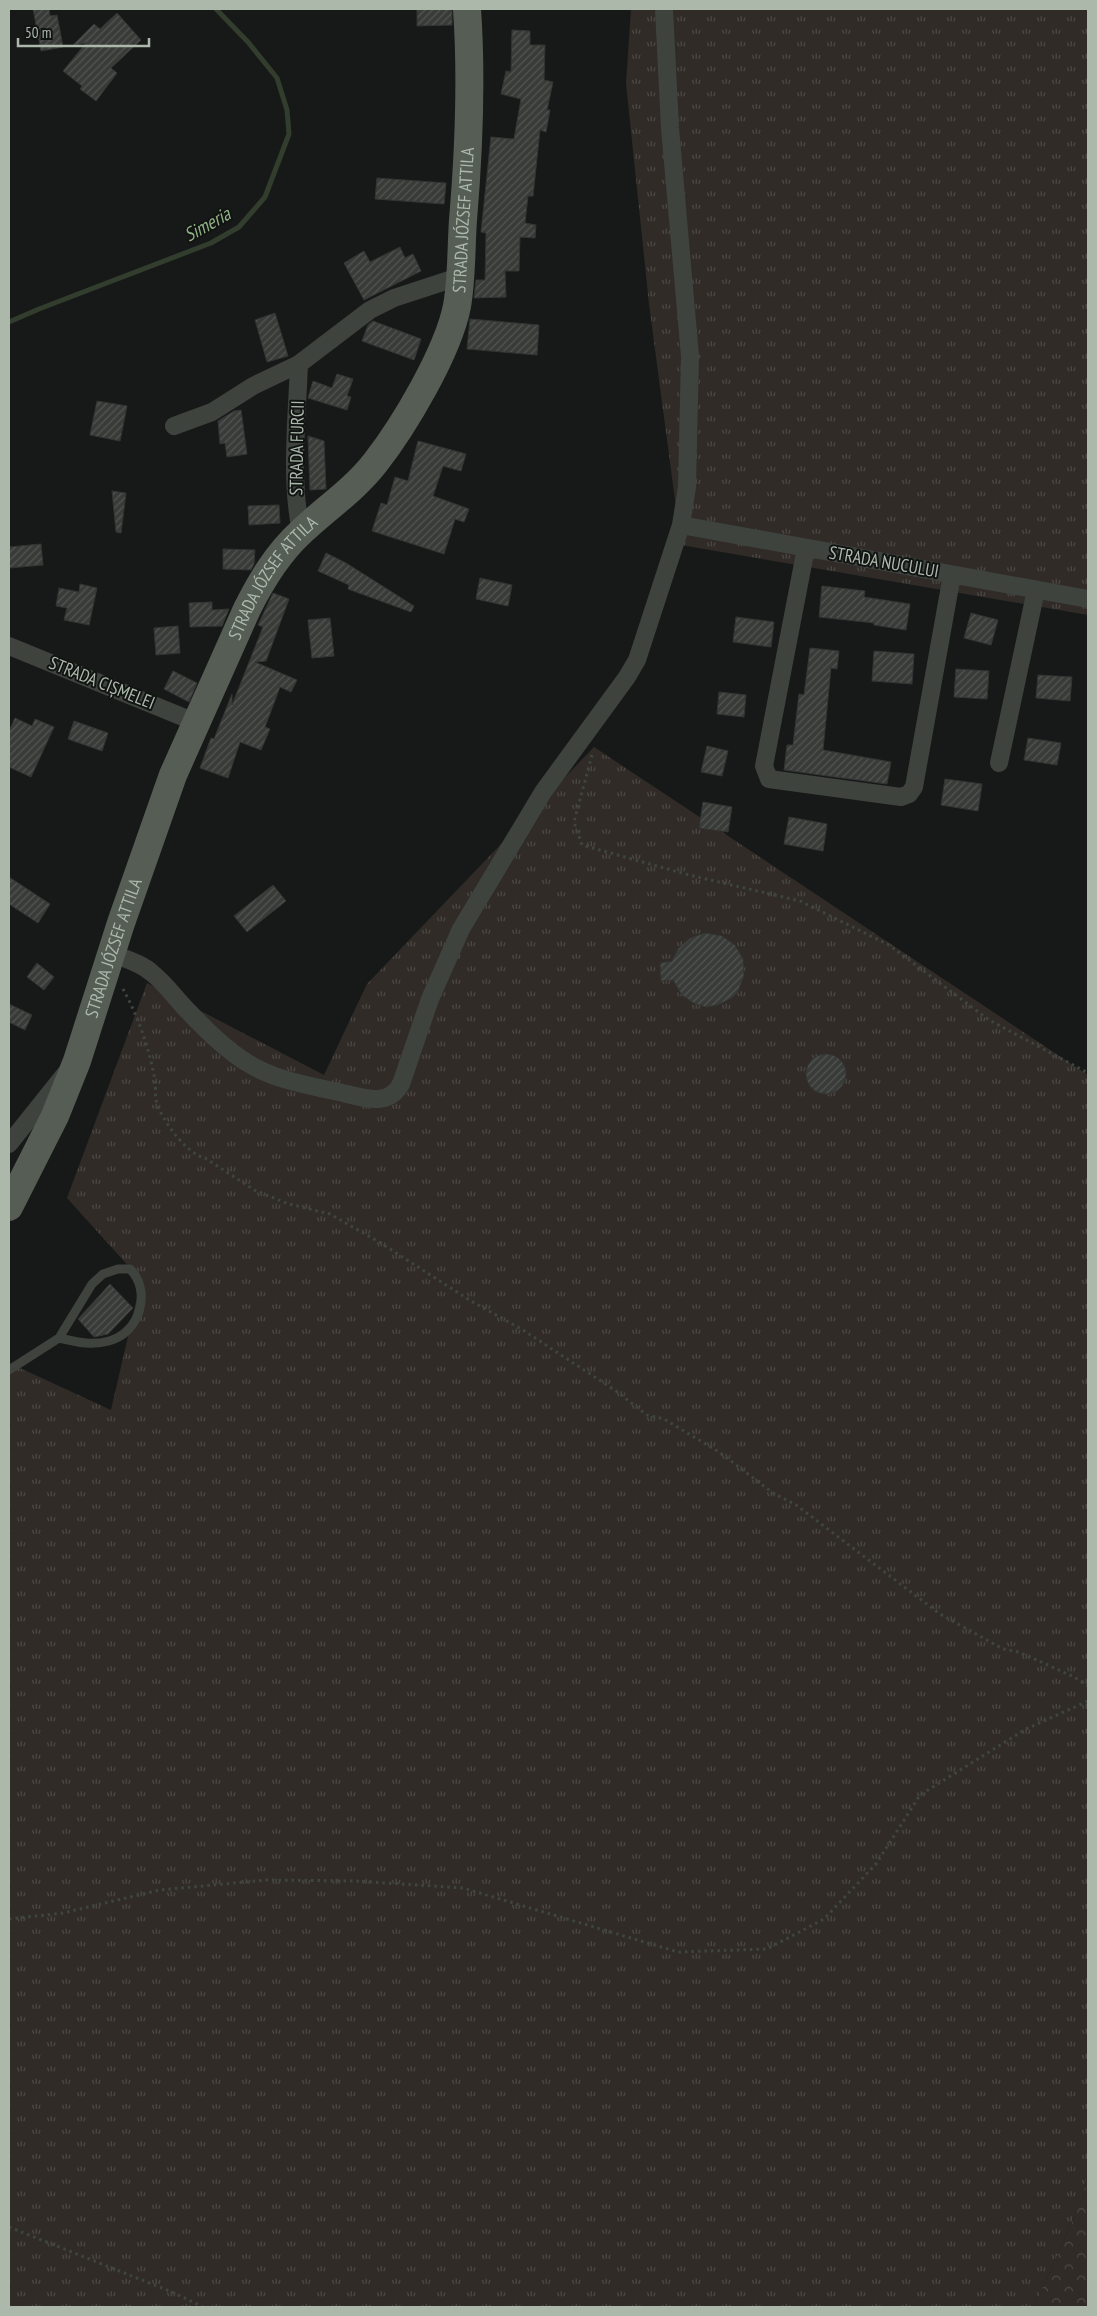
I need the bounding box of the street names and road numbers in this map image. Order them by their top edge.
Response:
street label: STRADA JÓZSEF ATTILA [447,146,479,294]
street label: STRADA FURCII [284,400,309,496]
street label: STRADA JÓZSEF ATTILA [223,510,322,643]
street label: STRADA NUCULUI [827,541,941,582]
street label: STRADA CIȘMELEI [46,651,158,714]
street label: STRADA JÓZSEF ATTILA [80,874,147,1021]

